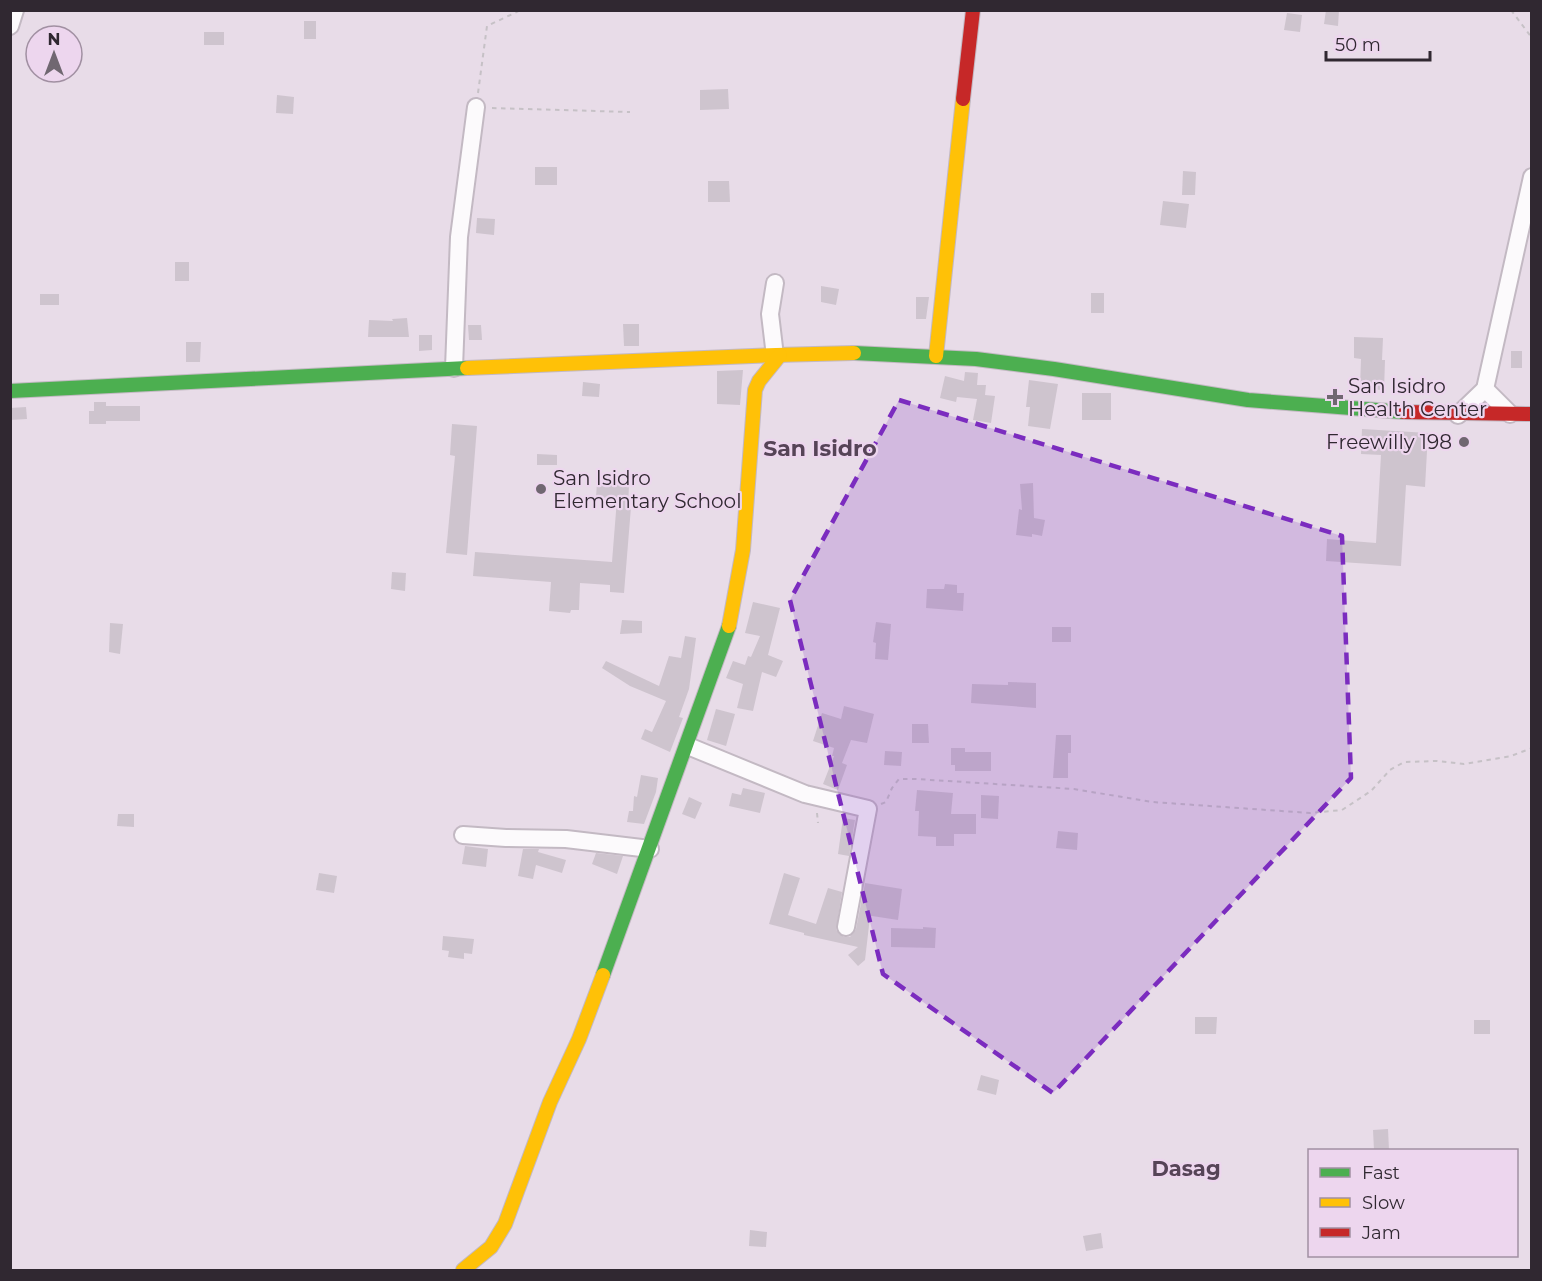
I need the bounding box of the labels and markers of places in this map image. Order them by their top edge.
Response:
place label: San Isidro Health Center [1348,374,1487,421]
marker: San Isidro Health Center [1326,388,1344,406]
place label: Freewilly 198 [1326,430,1452,454]
marker: Freewilly 198 [1457,435,1471,449]
place label: San Isidro Elementary School [553,466,742,513]
marker: San Isidro Elementary School [534,482,548,496]

